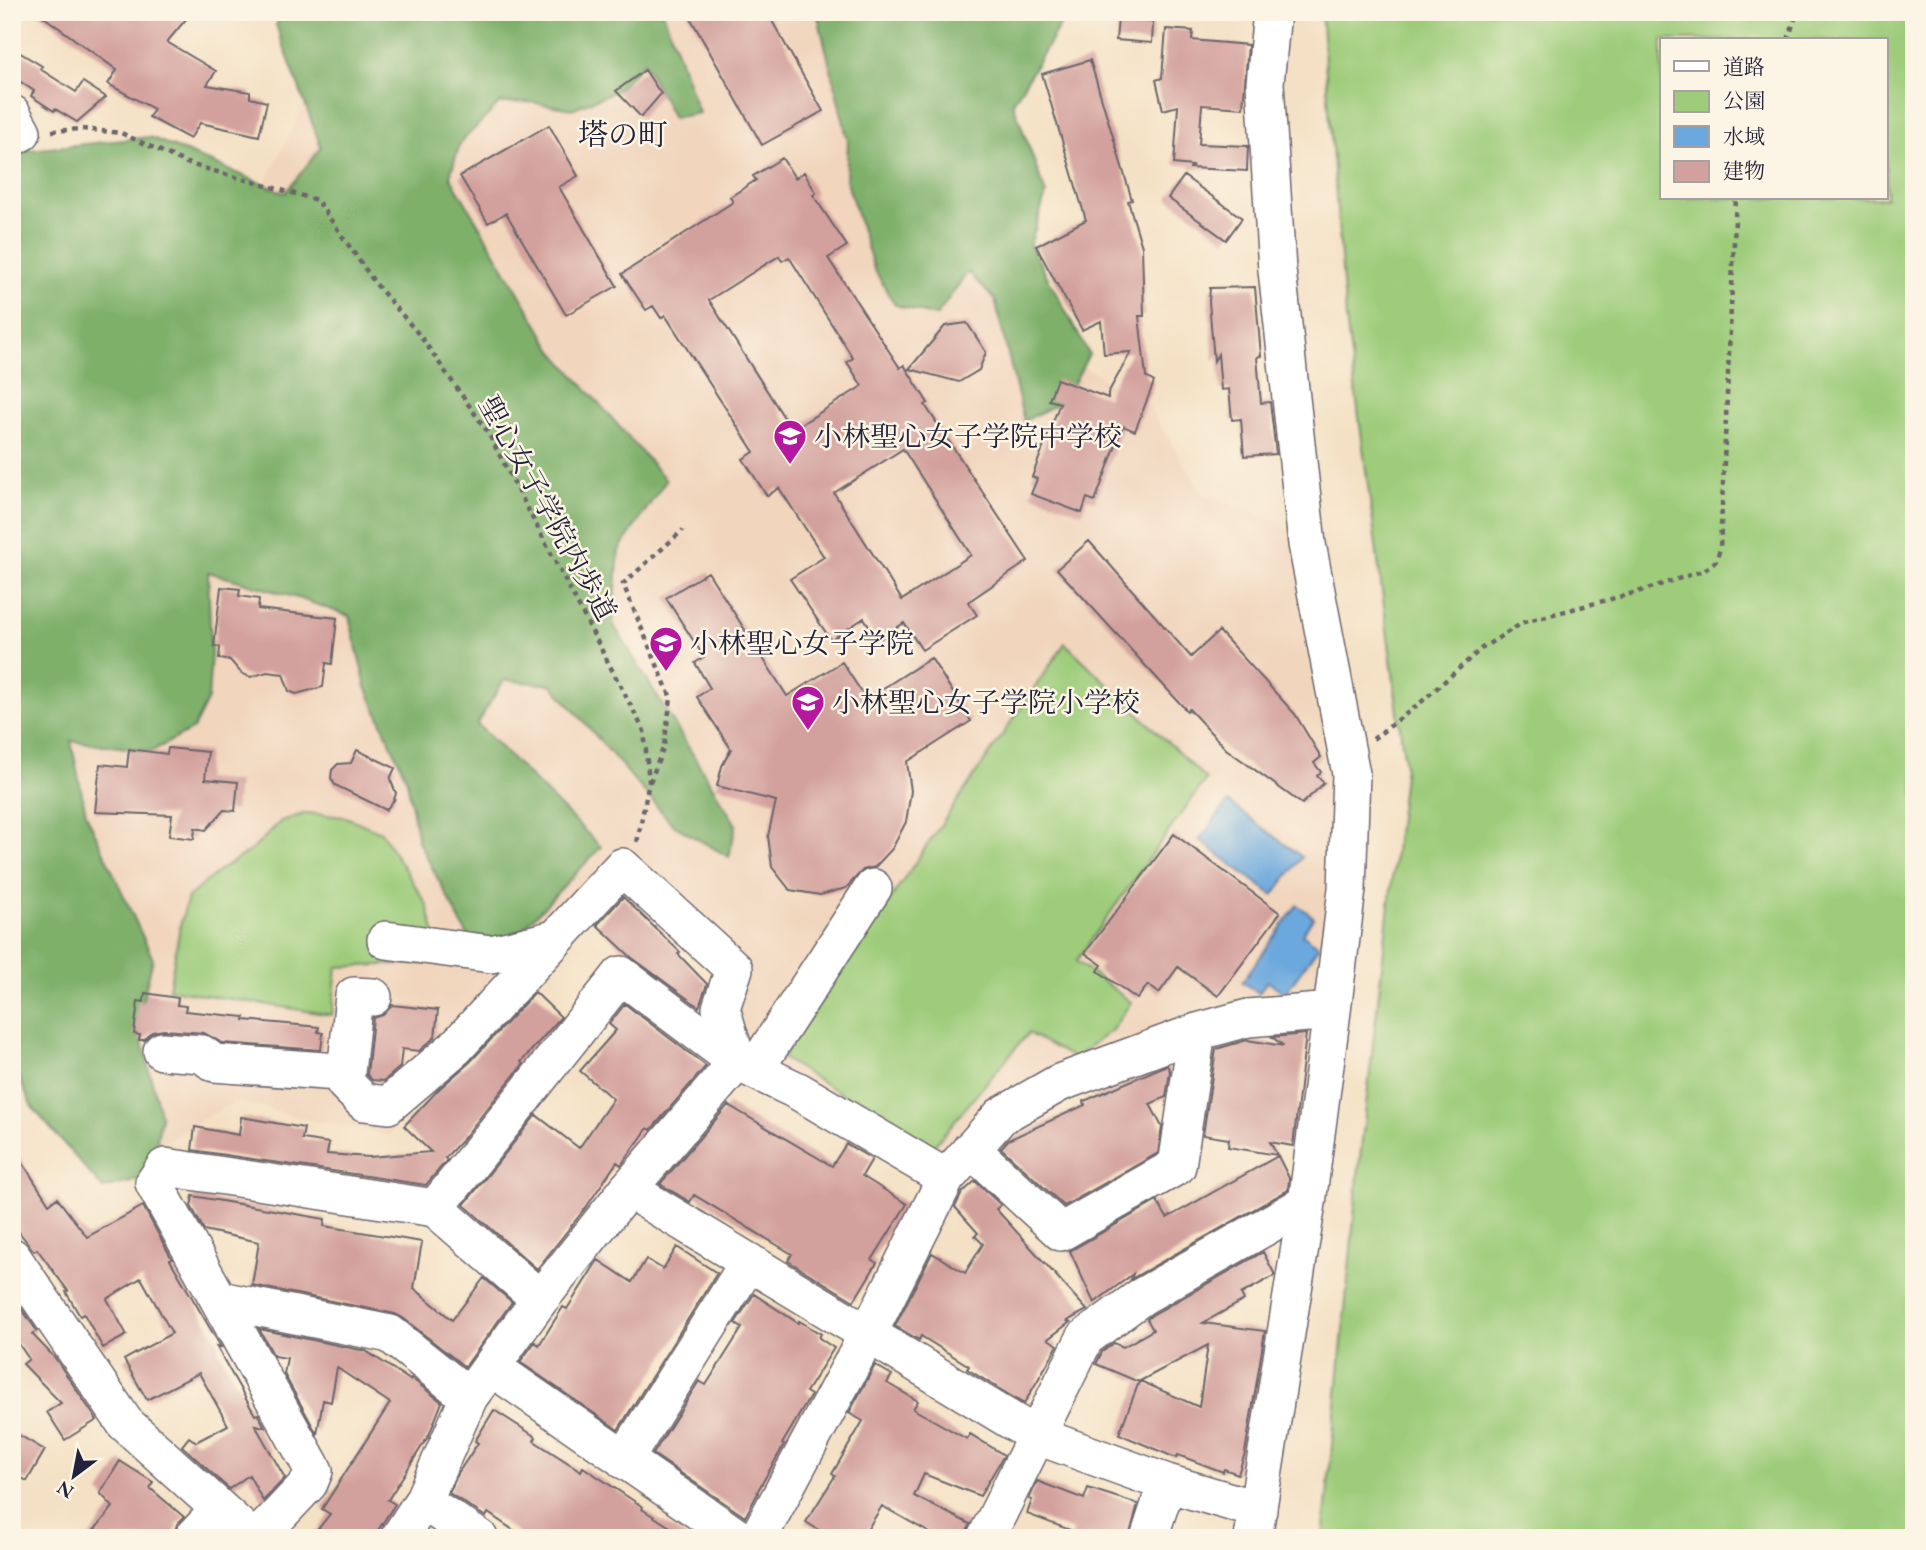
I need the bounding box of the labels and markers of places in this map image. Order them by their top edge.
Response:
school or university icon: 小林聖心女子学院中学校 [771,417,809,466]
place label: 小林聖心女子学院中学校 [814,418,1122,454]
school or university icon: 小林聖心女子学院 [647,624,685,673]
place label: 小林聖心女子学院 [690,625,914,661]
school or university icon: 小林聖心女子学院小学校 [789,683,827,732]
place label: 小林聖心女子学院小学校 [832,684,1140,720]

